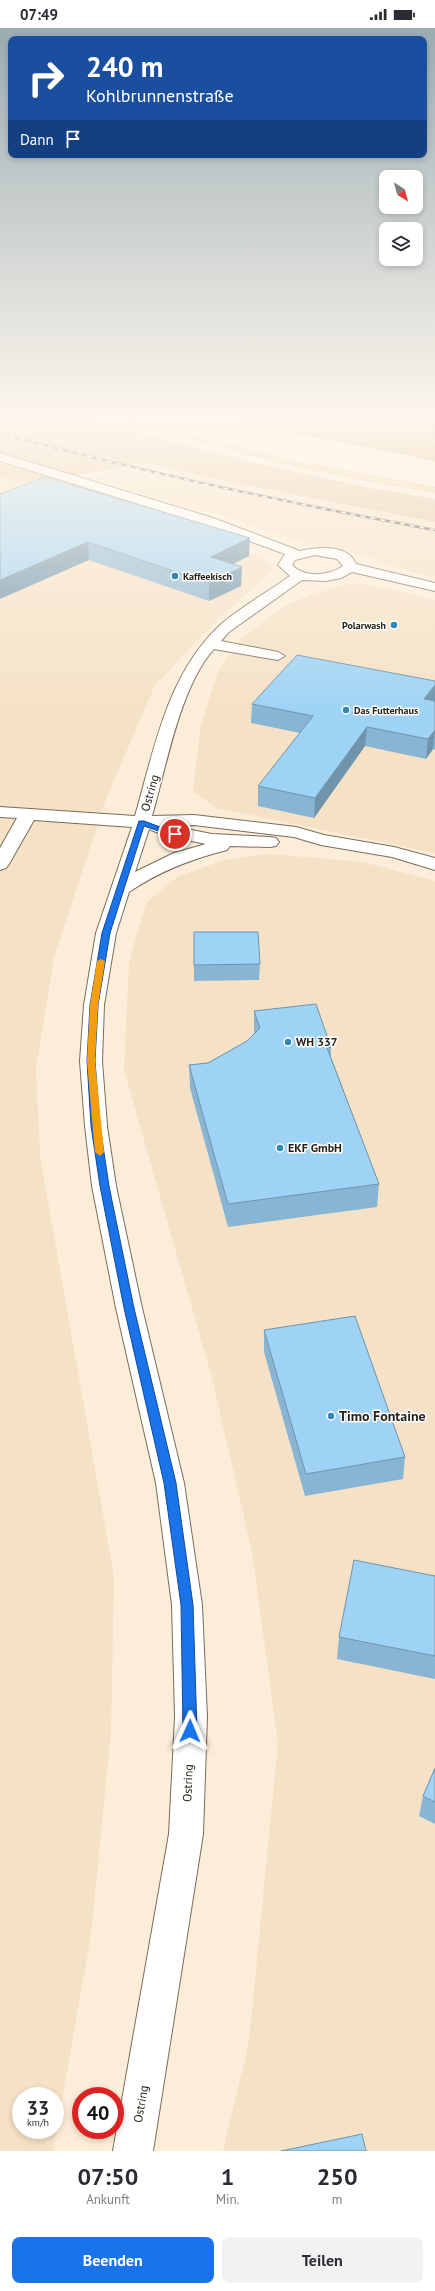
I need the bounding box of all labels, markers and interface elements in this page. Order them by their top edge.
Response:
text: 07:49 [20,5,58,24]
text: 240 m [86,48,163,85]
icon: right [20,52,72,104]
text: Kohlbrunnenstraße [86,84,234,107]
icon: arrive [62,128,84,150]
text: Dann [20,130,54,149]
north arrow [379,170,423,214]
map controls [379,170,423,266]
button: layers [379,222,423,266]
place label: Kaffeekisch [183,570,232,583]
marker: Kaffeekisch [170,571,180,581]
place label: Polarwash [342,619,386,632]
marker: Polarwash [389,620,399,630]
place label: Das Futterhaus [354,704,418,717]
marker: Das Futterhaus [341,705,351,715]
street label: Ostring [137,773,162,813]
pin [158,817,192,851]
icon: arrive [164,823,186,845]
place label: WH 337 [296,1034,338,1049]
marker: WH 337 [283,1037,293,1047]
place label: EKF GmbH [288,1140,342,1155]
marker: EKF GmbH [275,1143,285,1153]
place label: Timo Fontaine [339,1407,426,1425]
marker: Timo Fontaine [326,1411,336,1421]
position arrow [169,1710,211,1752]
street label: Ostring [179,1764,196,1802]
street label: Ostring [130,2084,151,2124]
speed limit sign: 40 [72,2087,124,2139]
text: 33 [27,2095,49,2121]
text: km/h [27,2116,49,2129]
text: 07:50 [77,2161,138,2192]
text: 1 [221,2161,234,2192]
text: 250 [317,2161,358,2192]
text: Ankunft [86,2191,130,2208]
text: Min. [216,2191,239,2208]
text: m [332,2191,342,2208]
button: Beenden [12,2237,214,2283]
button: Teilen [222,2237,423,2283]

